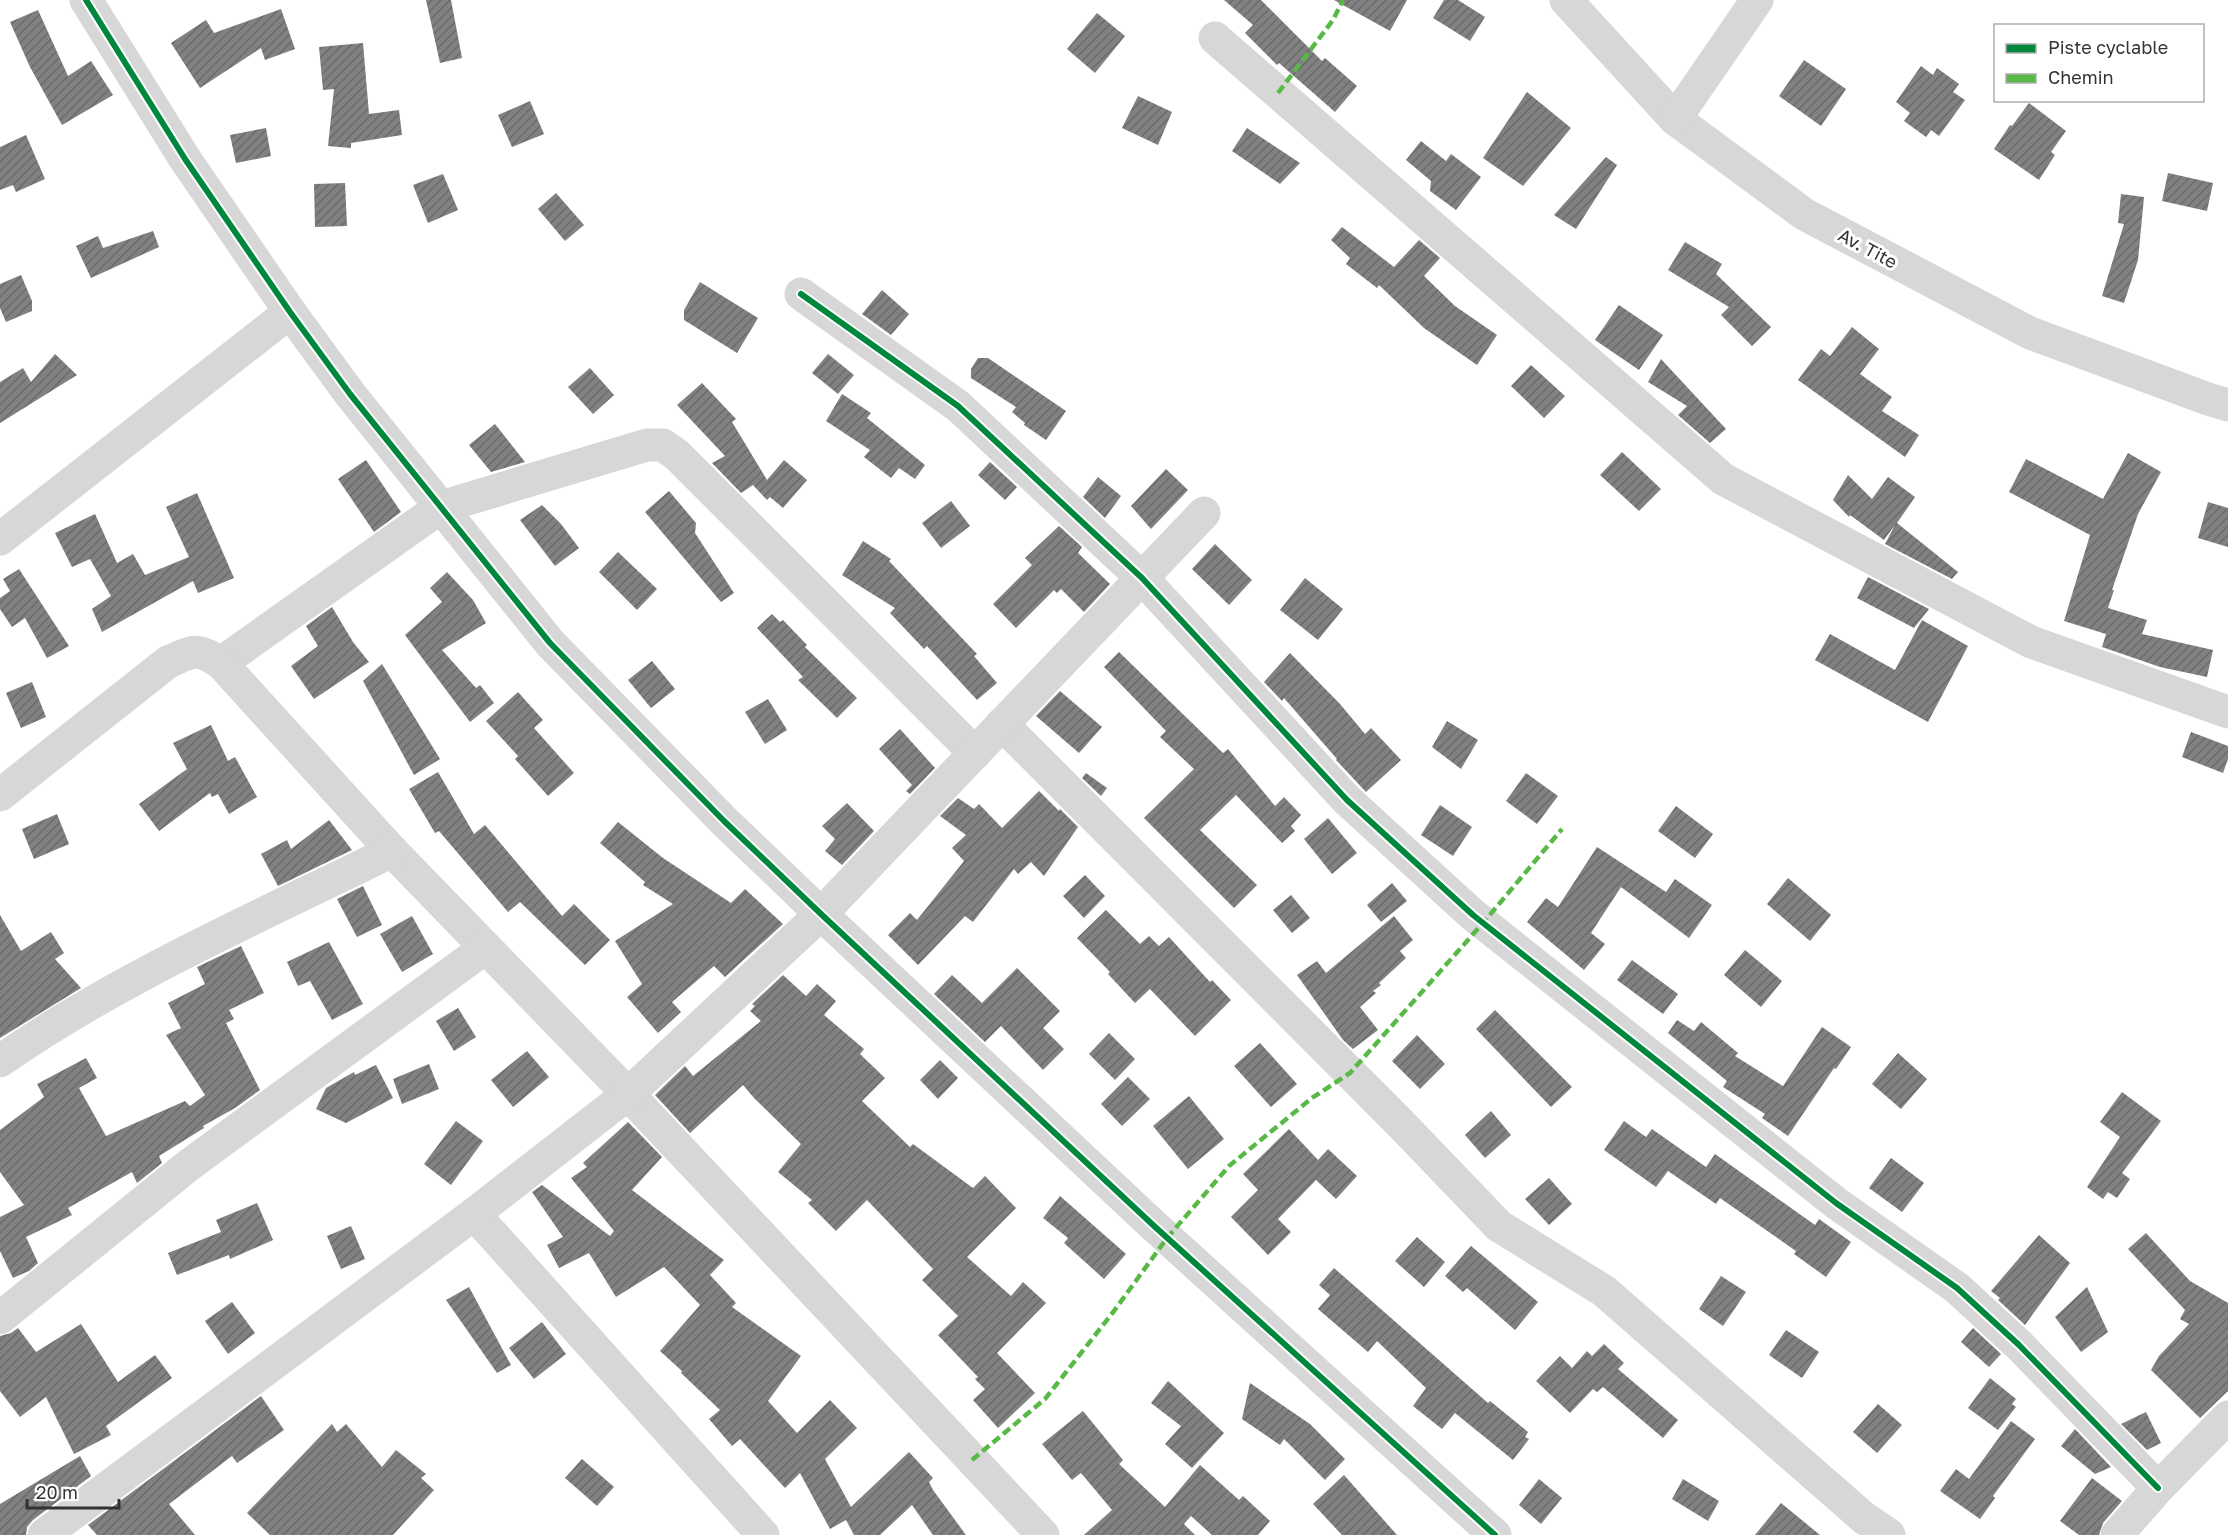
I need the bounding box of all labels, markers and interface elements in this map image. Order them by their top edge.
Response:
legend [1994,24,2204,102]
text: Piste cyclable [2048,36,2168,58]
text: Chemin [2048,66,2114,88]
street label: Av. Tite [1835,223,1901,273]
scale bar [27,1472,118,1510]
text: 20 m [36,1481,78,1503]

